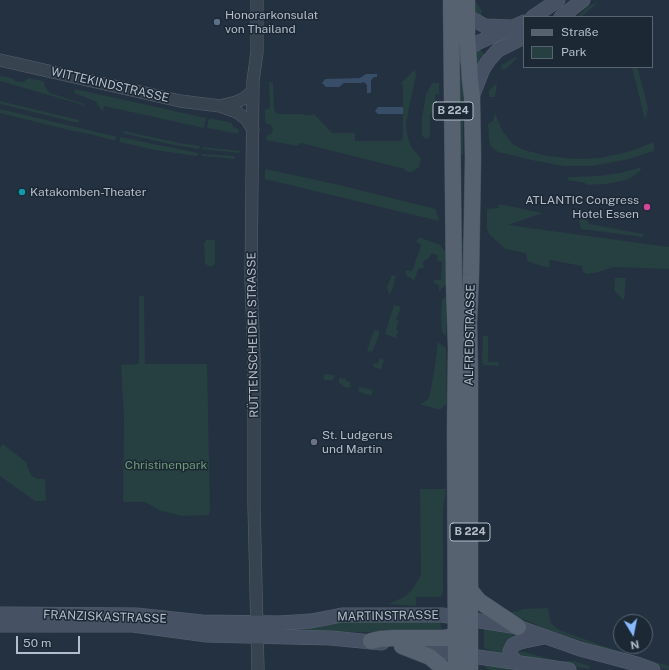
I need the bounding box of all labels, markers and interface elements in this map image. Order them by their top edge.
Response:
place label: Honorarkonsulat von Thailand [225,8,318,36]
legend [523,16,653,68]
marker: Honorarkonsulat von Thailand [212,17,222,27]
text: Straße [561,25,598,39]
text: Park [561,45,587,59]
street label: WITTEKINDSTRASSE [50,64,170,106]
road number: B 224 [433,102,473,120]
place label: Katakomben-Theater [30,185,146,199]
marker: Katakomben-Theater [17,187,27,197]
place label: ATLANTIC Congress Hotel Essen [525,193,639,221]
marker: ATLANTIC Congress Hotel Essen [642,202,652,212]
street label: RÜTTENSCHEIDER STRASSE [244,252,262,418]
street label: ALFREDSTRASSE [462,284,478,386]
place label: St. Ludgerus und Martin [322,428,393,456]
marker: St. Ludgerus und Martin [309,437,319,447]
park label: Christinenpark [125,458,207,472]
road number: B 224 [450,523,490,541]
street label: FRANZISKASTRASSE [43,608,167,626]
street label: MARTINSTRASSE [337,608,439,624]
north arrow [613,614,653,654]
scale bar [18,628,82,654]
text: 50 m [23,636,51,650]
text: N [630,638,640,651]

